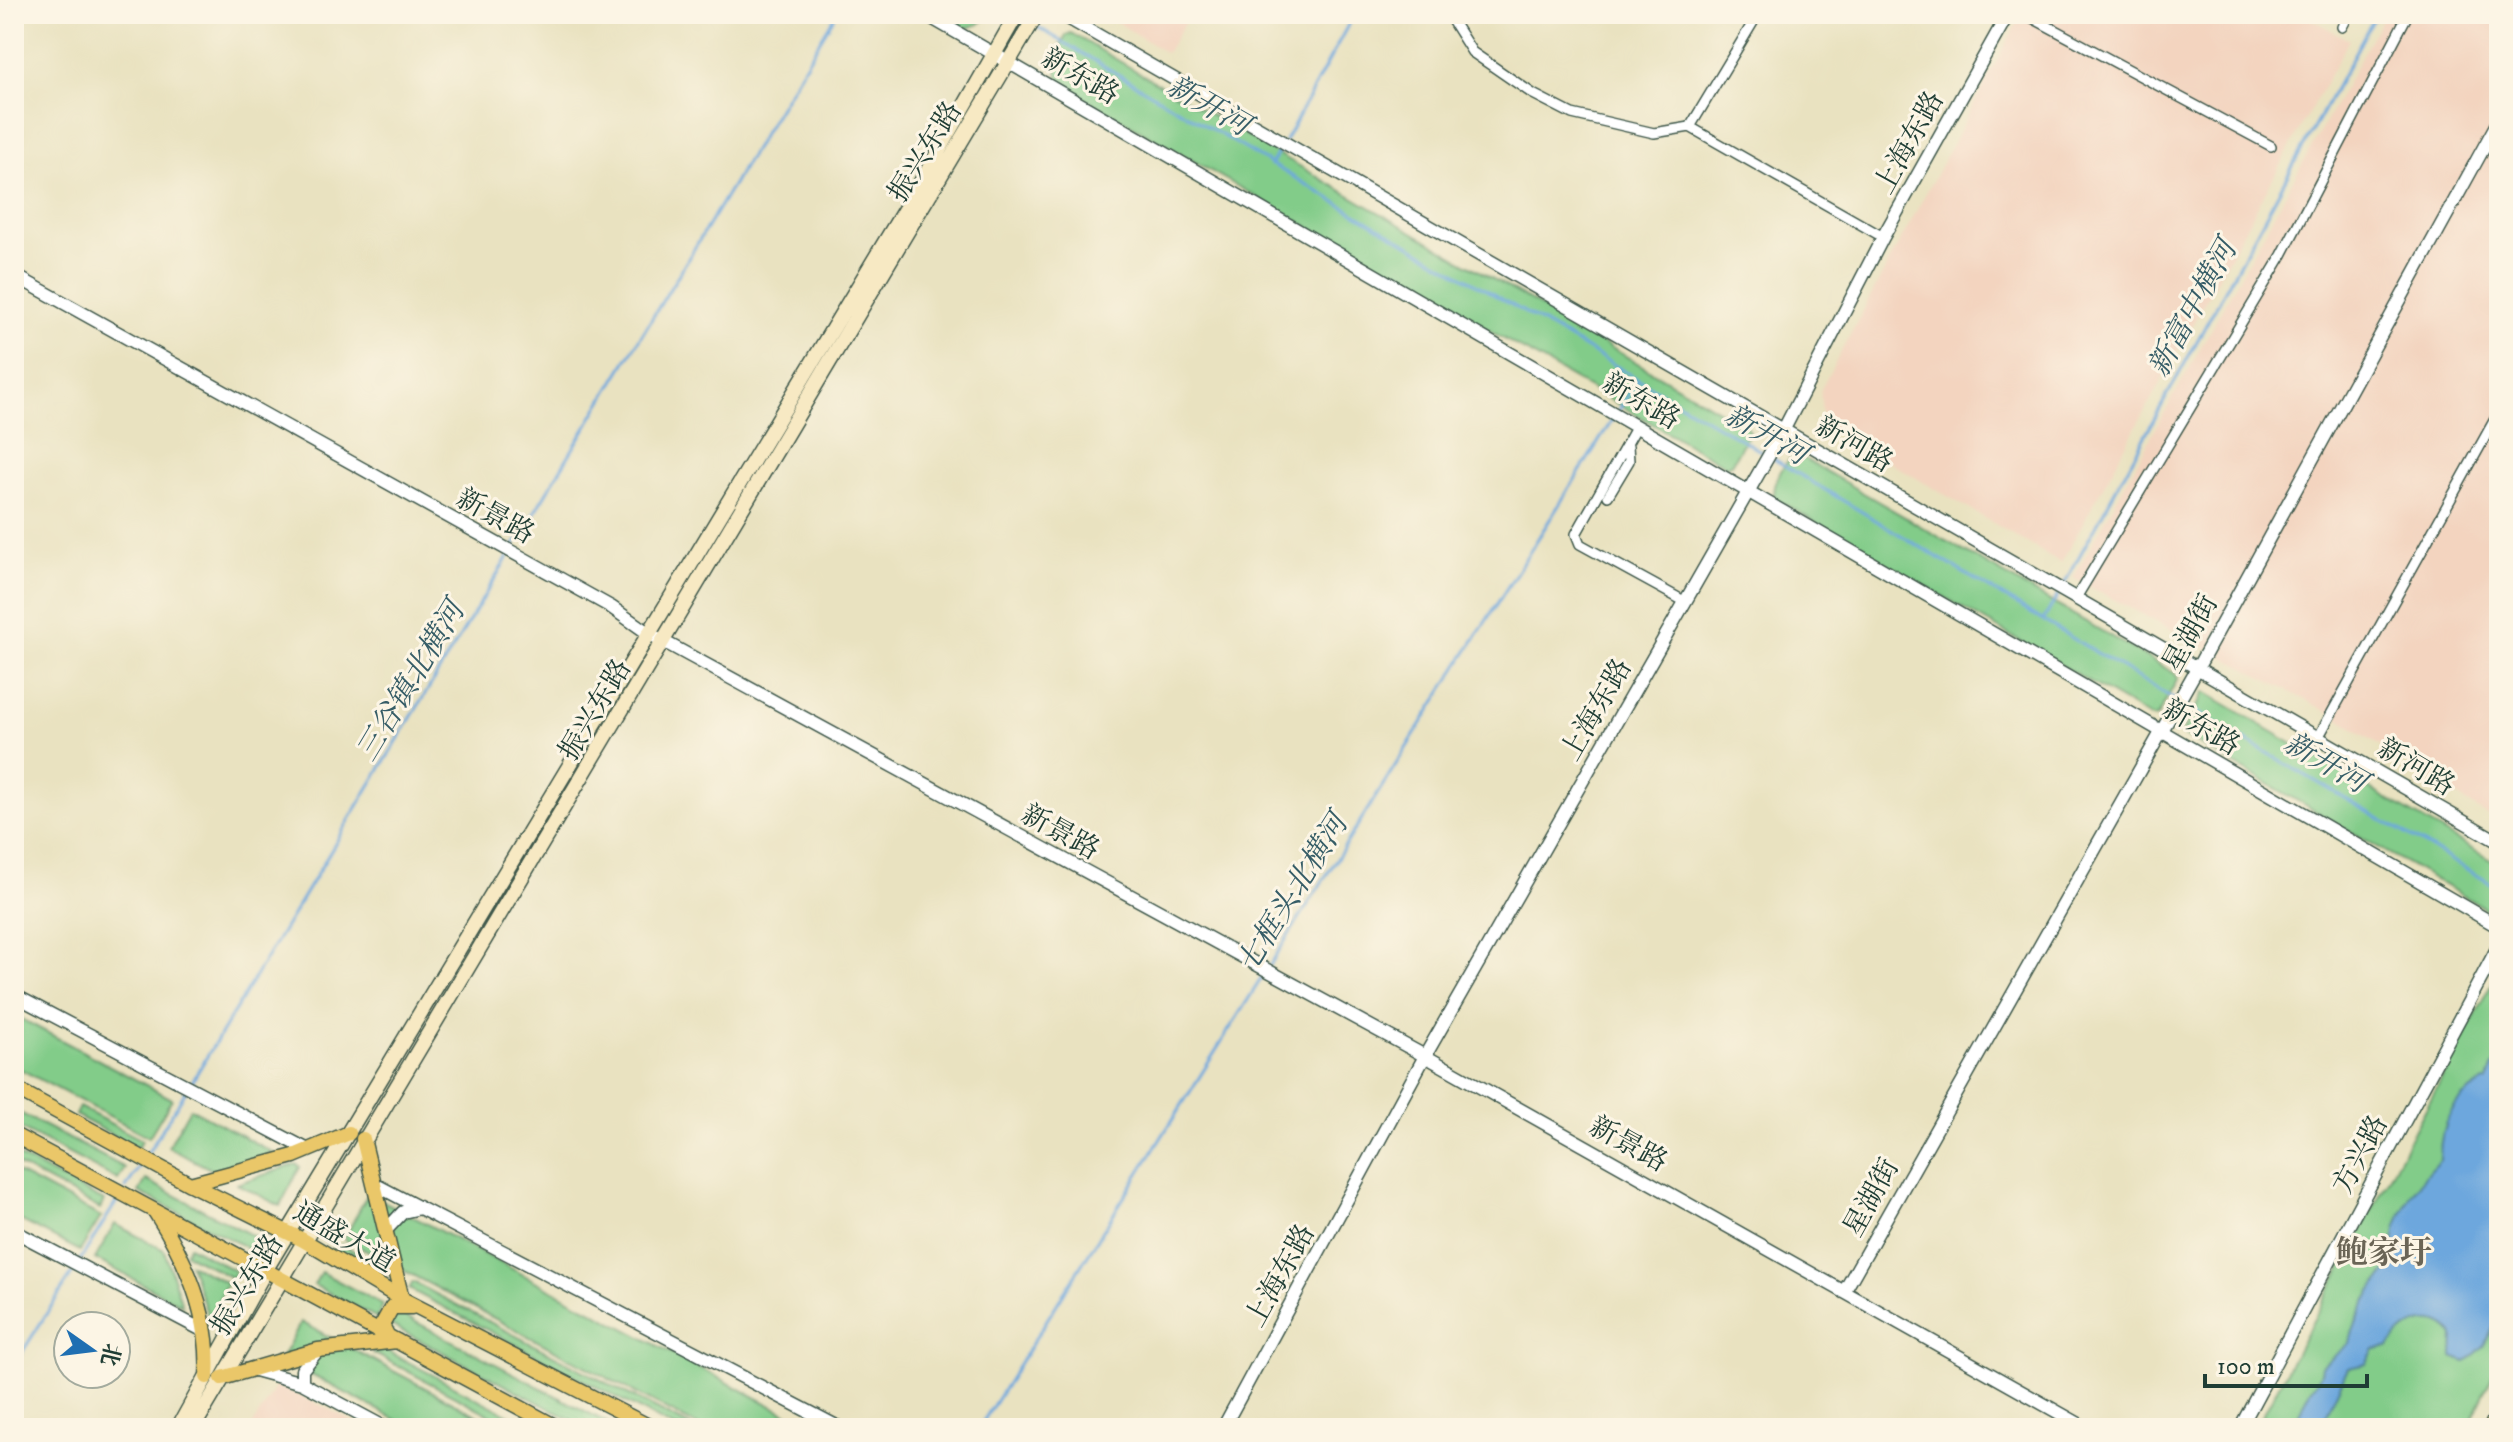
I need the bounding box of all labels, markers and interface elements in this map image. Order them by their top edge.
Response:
street label: 新东路 [1035,40,1125,112]
water label: 新开河 [1160,68,1261,147]
street label: 上海东路 [1867,85,1952,200]
street label: 振兴东路 [881,95,970,209]
water label: 新富中横河 [2141,230,2248,383]
street label: 新东路 [1596,365,1686,437]
water label: 新开河 [1718,397,1819,476]
street label: 新河路 [1809,408,1899,480]
street label: 新景路 [450,481,540,552]
street label: 星湖街 [2155,589,2226,679]
water label: 三谷镇北横河 [349,591,476,768]
street label: 上海东路 [1553,652,1639,767]
street label: 振兴东路 [551,653,639,767]
street label: 新东路 [2156,691,2246,763]
water label: 新开河 [2277,725,2378,804]
street label: 新河路 [2371,731,2461,804]
street label: 新景路 [1015,797,1105,868]
water label: 七框头北横河 [1230,803,1359,980]
street label: 新景路 [1583,1109,1673,1180]
street label: 方兴路 [2325,1109,2395,1200]
street label: 星湖街 [1836,1153,1907,1243]
street label: 通盛大道 [287,1194,402,1280]
street label: 上海东路 [1238,1218,1323,1333]
street label: 振兴东路 [203,1228,291,1342]
district label: 鲍家圩 [2336,1234,2432,1274]
north arrow [52,1310,132,1390]
scale bar [2205,1338,2367,1388]
text: 北 [94,1341,126,1368]
text: 100 m [2217,1352,2275,1382]

